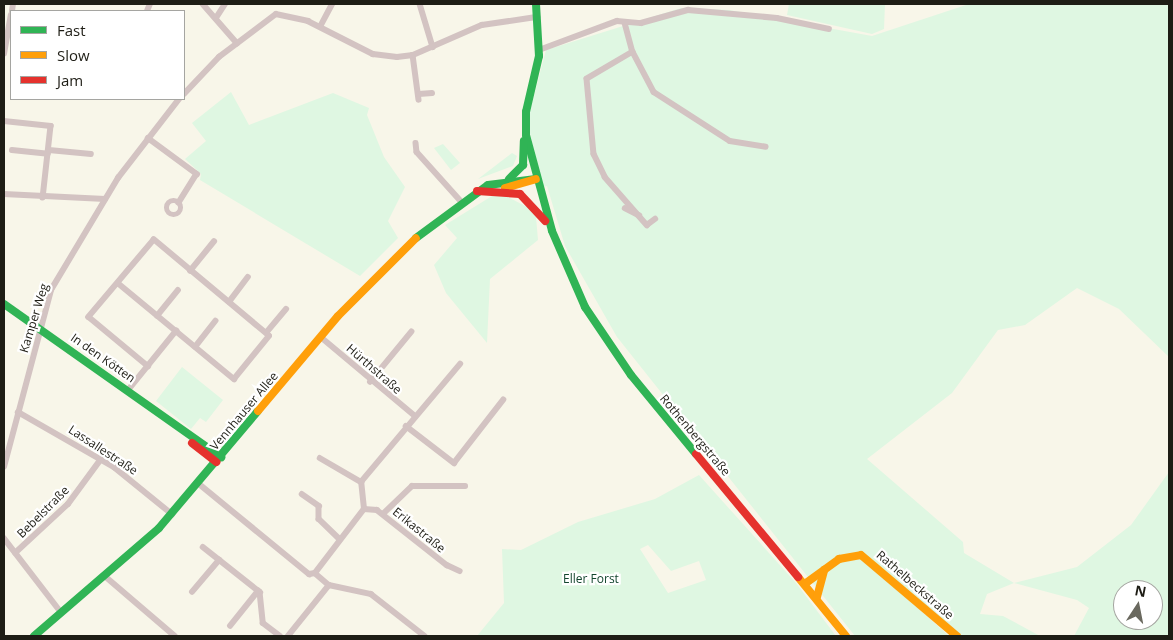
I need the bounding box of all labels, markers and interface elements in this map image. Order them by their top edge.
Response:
legend [10,10,185,100]
text: Fast [57,20,86,40]
text: Slow [57,45,90,65]
text: Jam [57,70,83,90]
street label: Kamper Weg [17,282,51,354]
street label: In den Kötten [68,330,138,386]
street label: Hürthstraße [343,341,405,397]
street label: Vennhauser Allee [207,369,281,453]
street label: Rothenbergstraße [657,391,733,479]
street label: Lassallestraße [66,422,140,478]
street label: Bebelstraße [14,483,72,541]
street label: Erikastraße [390,504,448,556]
street label: Rathelbeckstraße [874,548,956,622]
park label: Eller Forst [563,572,619,586]
north arrow [1113,580,1163,630]
text: N [1133,580,1148,601]

